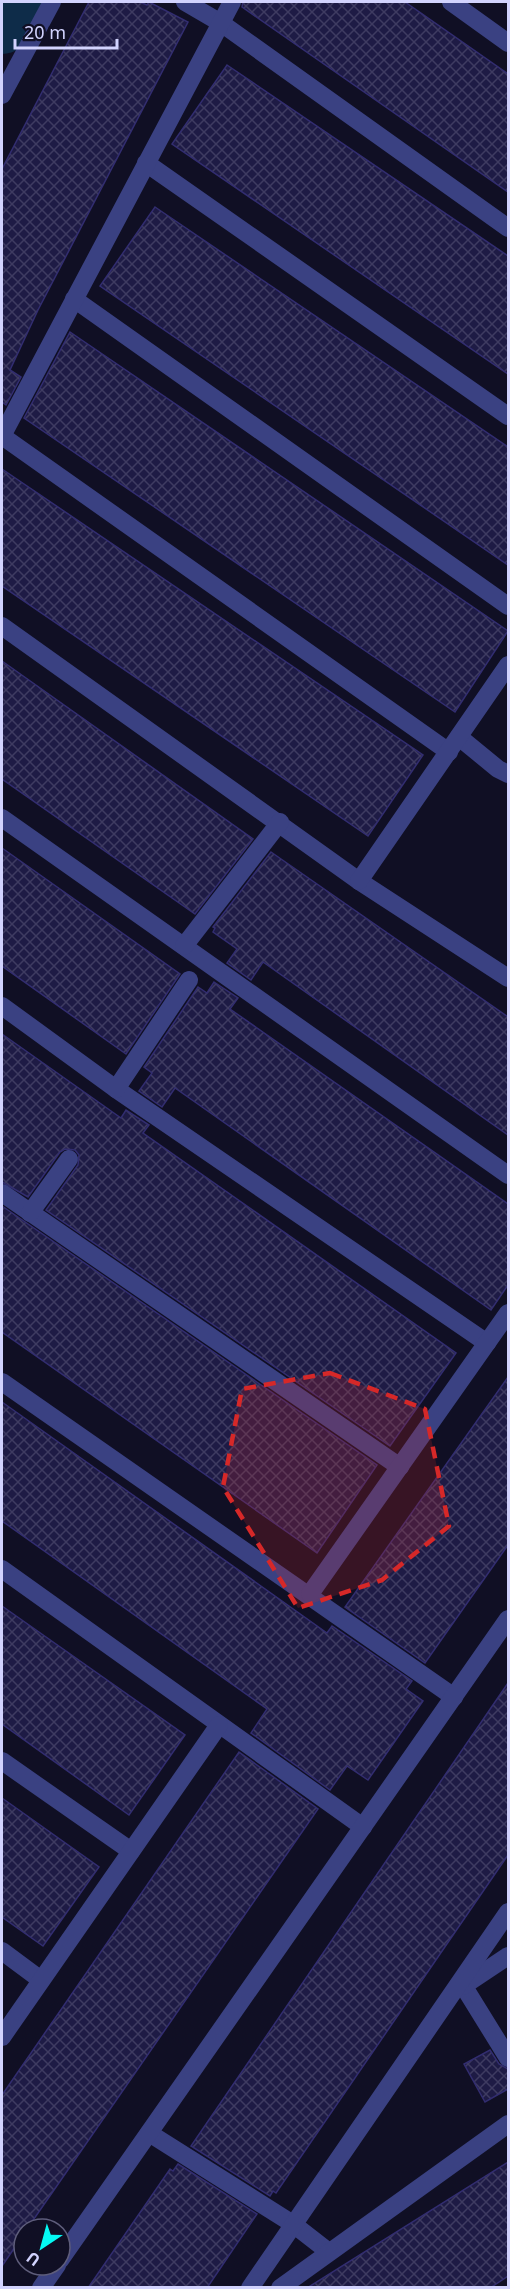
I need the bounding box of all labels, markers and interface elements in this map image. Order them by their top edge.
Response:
scale bar [15,12,117,50]
text: 20 m [24,20,66,44]
north arrow [12,2217,72,2277]
text: U [22,2247,45,2272]

